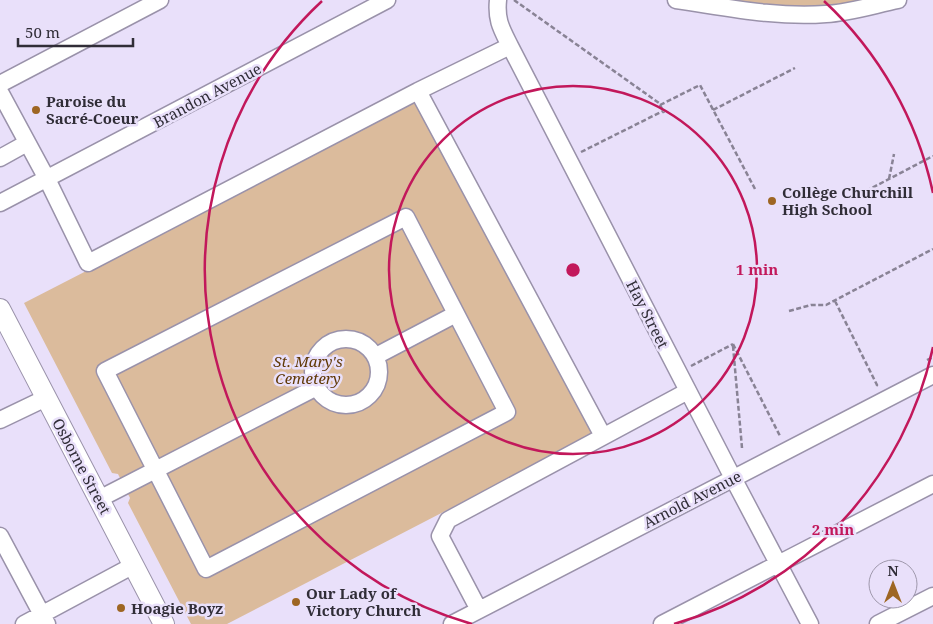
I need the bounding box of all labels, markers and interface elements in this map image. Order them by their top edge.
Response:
scale bar [18,15,132,47]
text: 50 m [25,22,60,42]
street label: Brandon Avenue [149,58,265,132]
place label: Paroise du Sacré-Coeur [46,91,138,128]
marker: Paroise du Sacré-Coeur [30,104,42,116]
place label: Collège Churchill High School [782,182,914,219]
marker: Collège Churchill High School [766,195,778,207]
text: 1 min [736,259,778,279]
centre of rings [564,261,582,279]
street label: Hay Street [622,276,674,352]
park label: St. Mary's Cemetery [273,351,343,388]
street label: Osborne Street [48,414,116,518]
street label: Arnold Avenue [640,466,744,532]
text: 2 min [812,519,854,539]
north arrow [868,559,918,609]
text: N [887,561,899,580]
place label: Our Lady of Victory Church [306,583,421,620]
marker: Our Lady of Victory Church [290,596,302,608]
place label: Hoagie Boyz [131,598,223,618]
marker: Hoagie Boyz [115,602,127,614]

